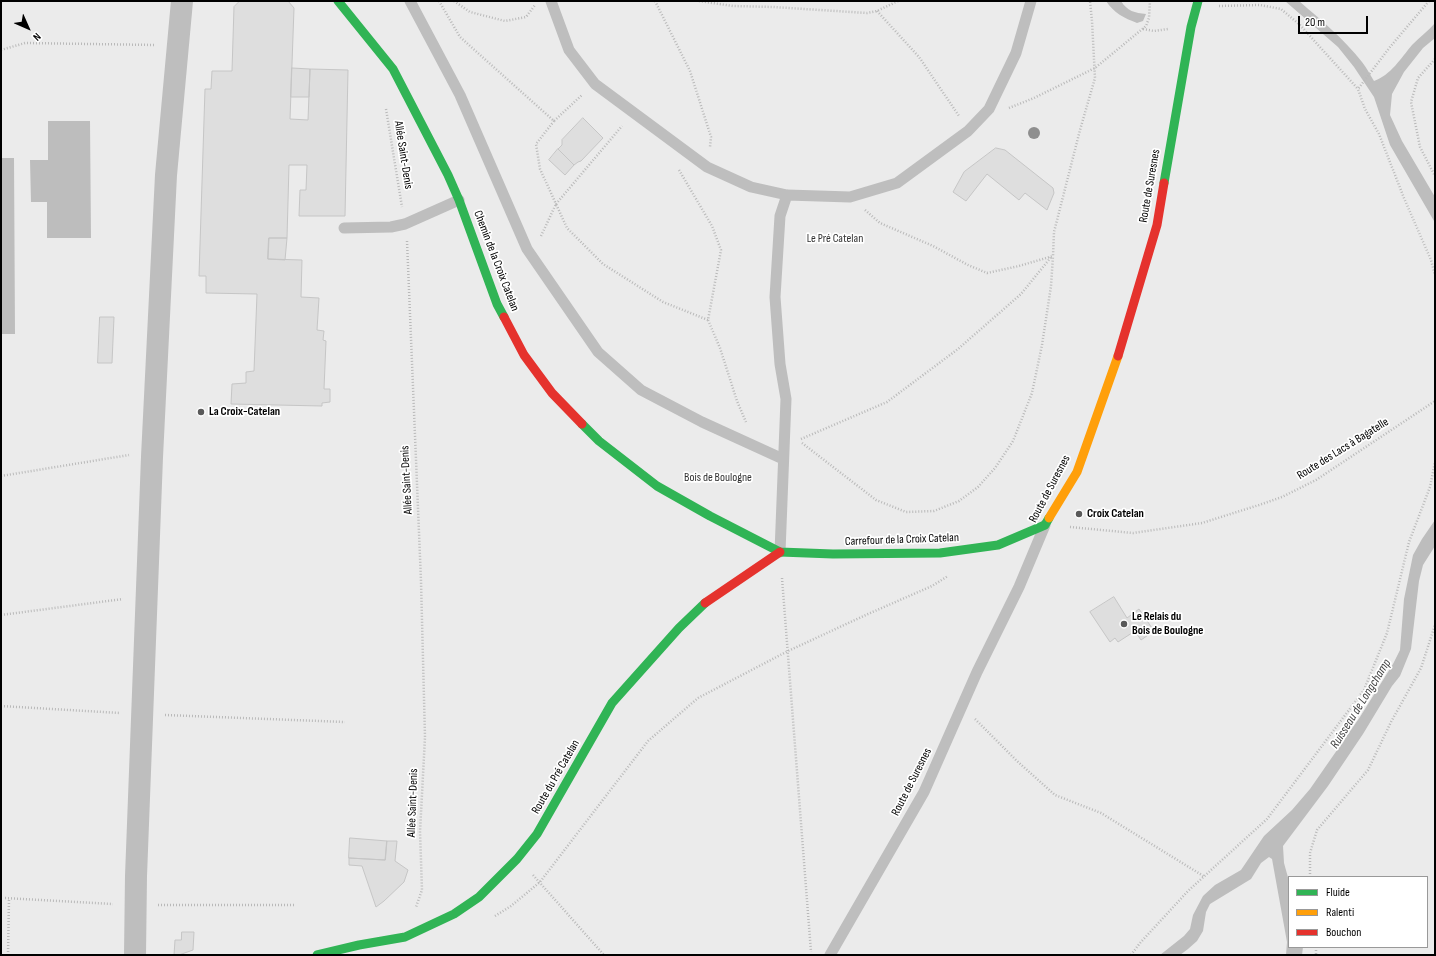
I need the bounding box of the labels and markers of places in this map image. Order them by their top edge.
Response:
place label: La Croix-Catelan [209,405,280,419]
marker: La Croix-Catelan [196,407,206,417]
place label: Croix Catelan [1087,507,1144,521]
marker: Croix Catelan [1074,509,1084,519]
place label: Le Relais du Bois de Boulogne [1132,610,1203,638]
marker: Le Relais du Bois de Boulogne [1119,619,1129,629]

